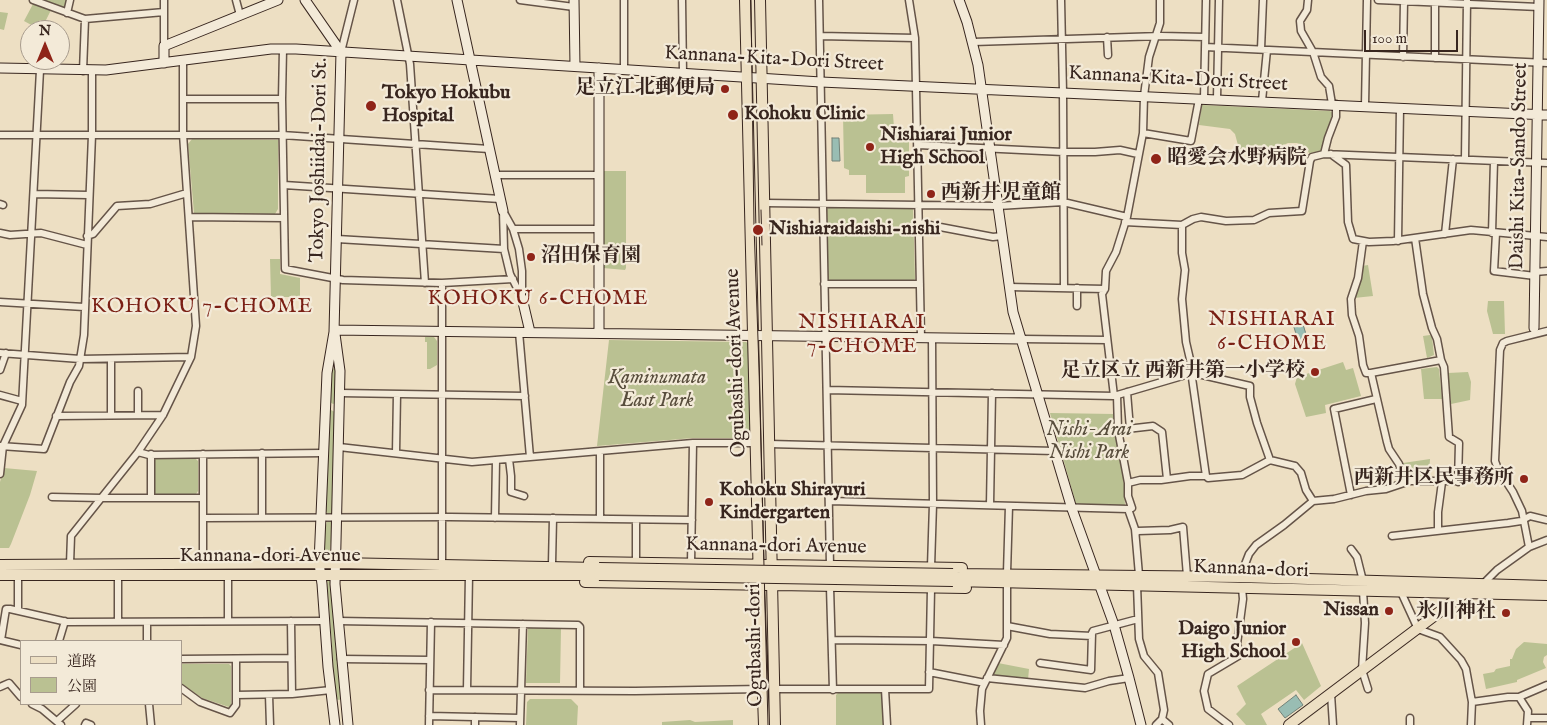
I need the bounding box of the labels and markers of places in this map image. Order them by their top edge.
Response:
place label: 足立江北郵便局 [575,77,715,101]
place label: Tokyo Hokubu Hospital [382,82,510,129]
marker: 足立江北郵便局 [719,83,731,95]
marker: Tokyo Hokubu Hospital [364,99,378,113]
place label: Kohoku Clinic [744,103,865,127]
marker: Kohoku Clinic [726,108,740,122]
place label: Nishiarai Junior High School [880,124,1012,171]
marker: Nishiarai Junior High School [864,141,876,153]
place label: 昭愛会水野病院 [1167,147,1307,171]
marker: 昭愛会水野病院 [1149,152,1163,166]
place label: 西新井児童館 [941,182,1061,206]
marker: 西新井児童館 [925,188,937,200]
place label: Nishiaraidaishi-nishi [769,218,940,242]
marker: Nishiaraidaishi-nishi [751,223,765,237]
place label: 沼田保育園 [541,245,641,269]
marker: 沼田保育園 [525,251,537,263]
place label: 足立区立 西新井第一小学校 [1061,360,1305,384]
marker: 足立区立 西新井第一小学校 [1309,366,1321,378]
place label: 西新井区民事務所 [1354,467,1514,491]
marker: 西新井区民事務所 [1518,473,1530,485]
place label: Kohoku Shirayuri Kindergarten [719,479,866,526]
marker: Kohoku Shirayuri Kindergarten [703,496,715,508]
place label: Nissan [1323,599,1379,623]
place label: 氷川神社 [1416,601,1496,625]
marker: Nissan [1383,605,1395,617]
marker: 氷川神社 [1500,607,1512,619]
place label: Daigo Junior High School [1178,618,1286,665]
marker: Daigo Junior High School [1290,636,1302,648]

